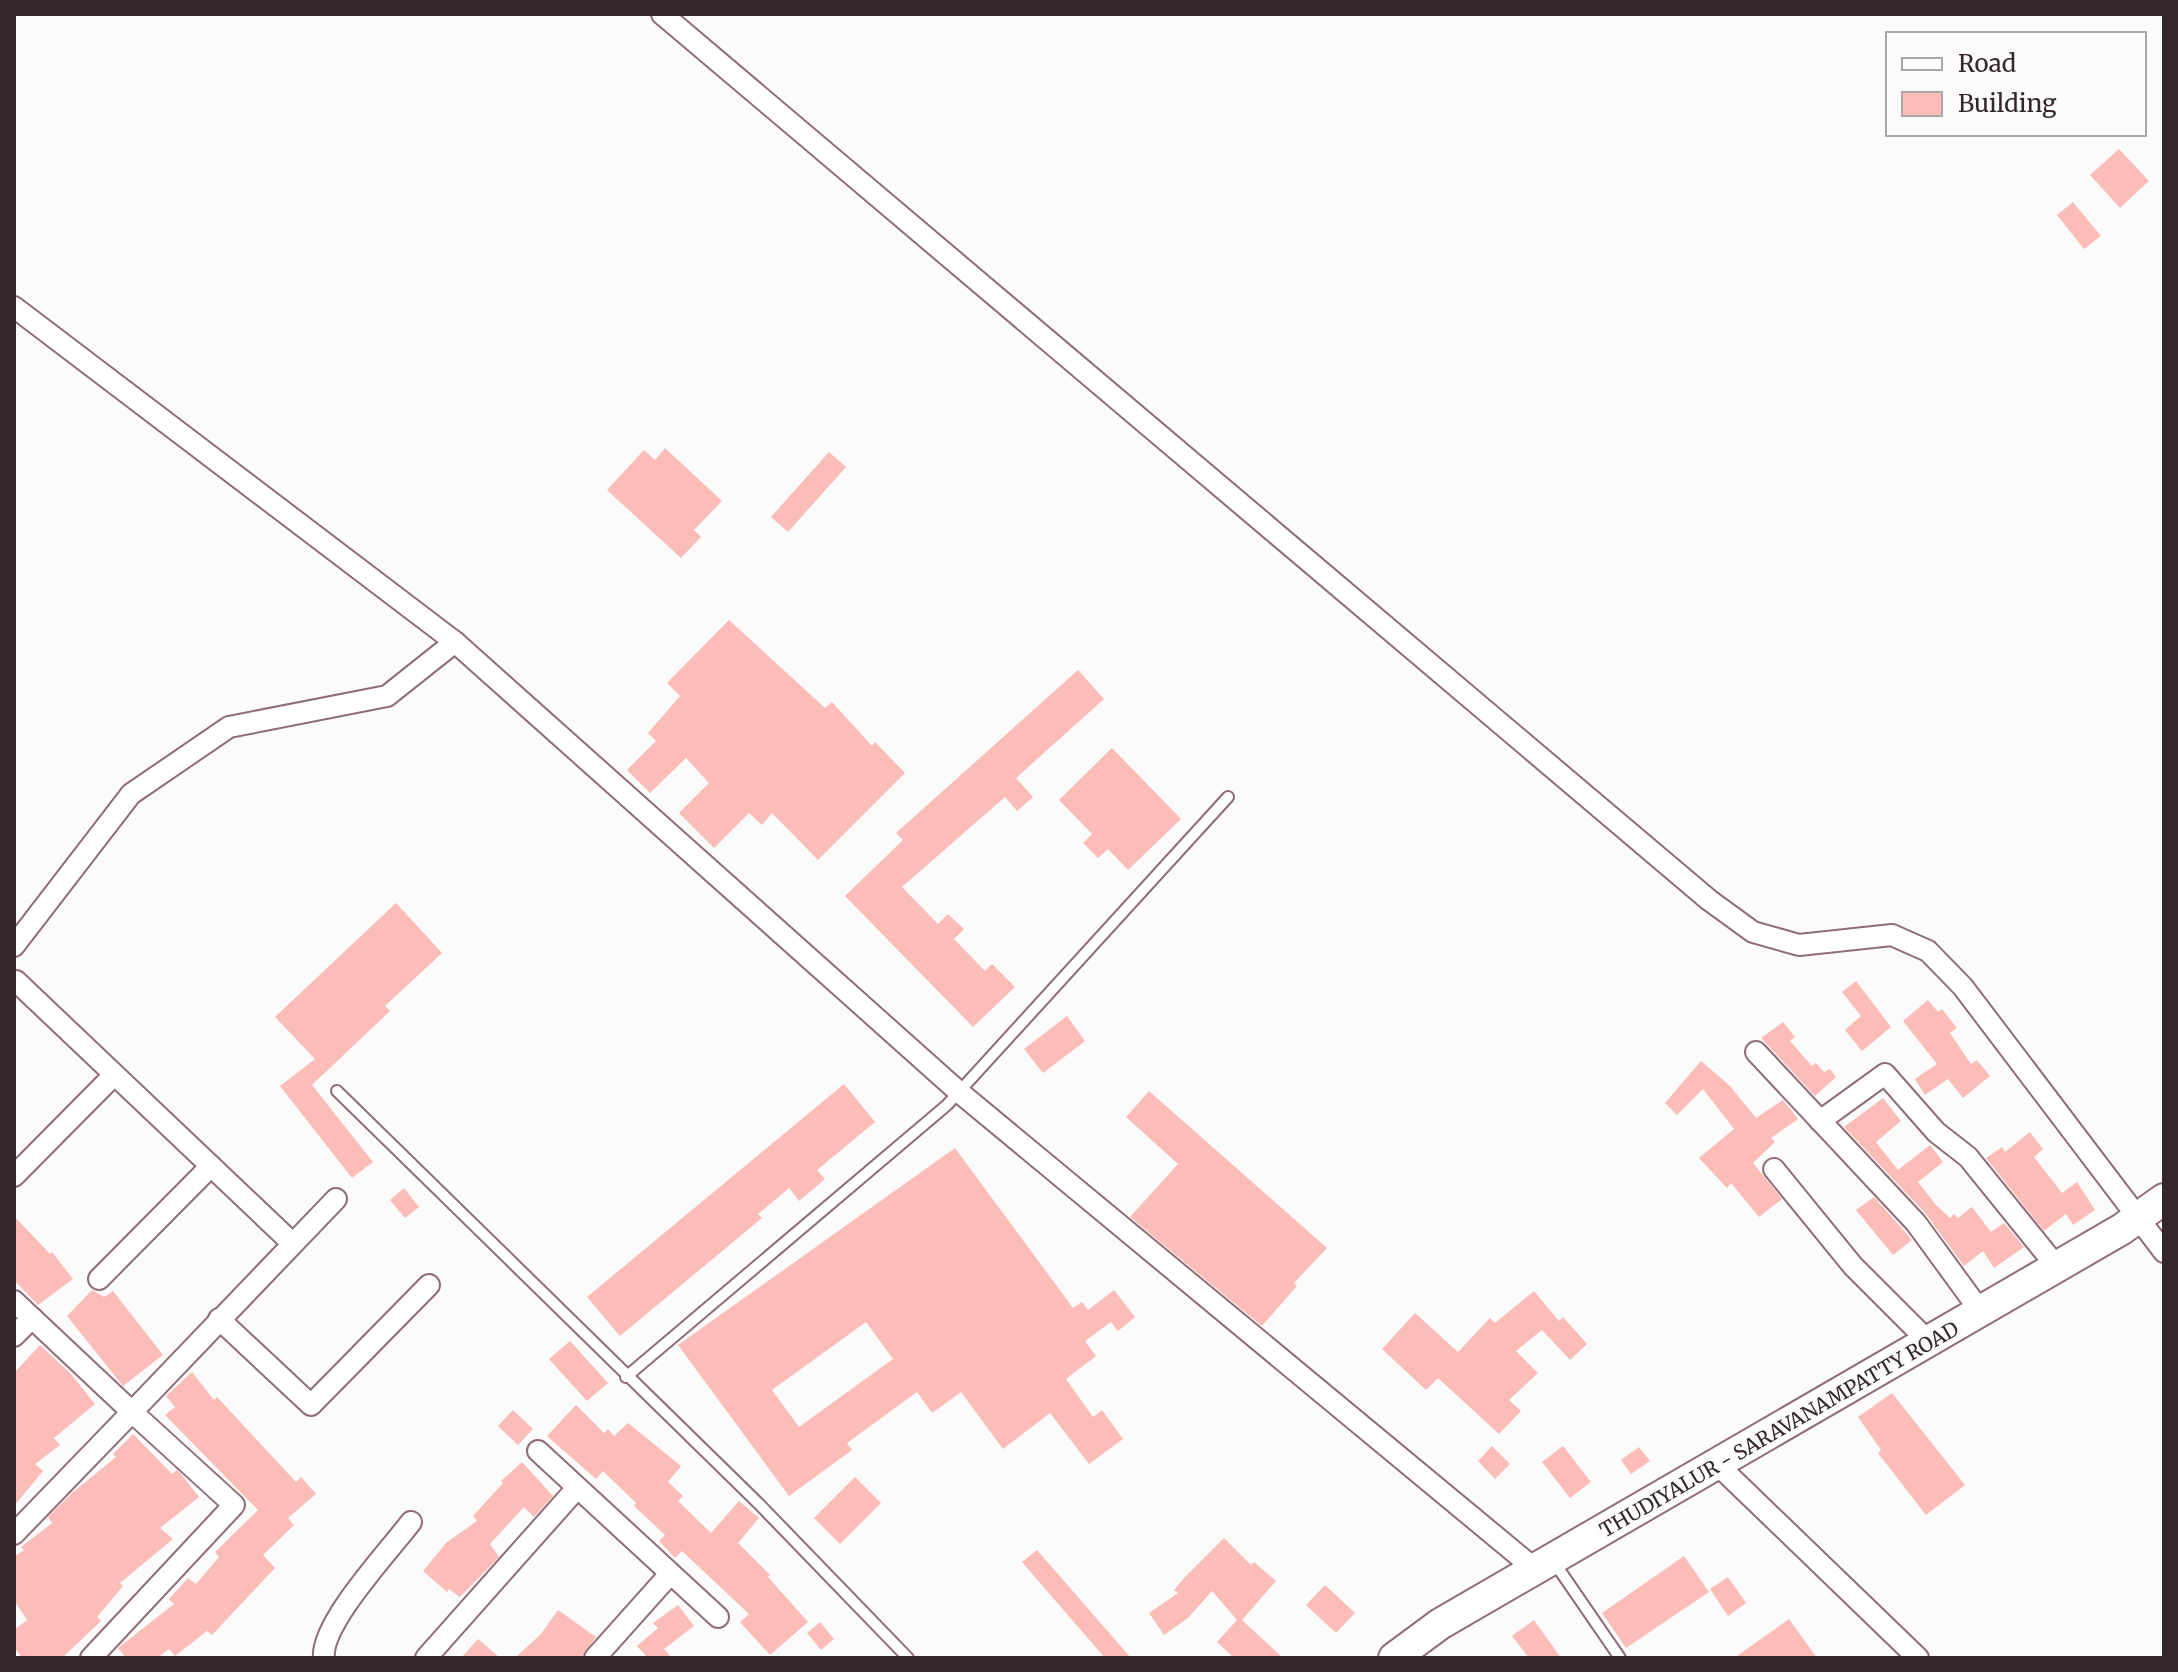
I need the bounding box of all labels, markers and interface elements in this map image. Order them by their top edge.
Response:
legend [1886,32,2146,136]
text: Road [1958,48,2016,79]
text: Building [1958,88,2057,119]
street label: THUDIYALUR - SARAVANAMPATTY ROAD [1595,1316,1963,1542]

